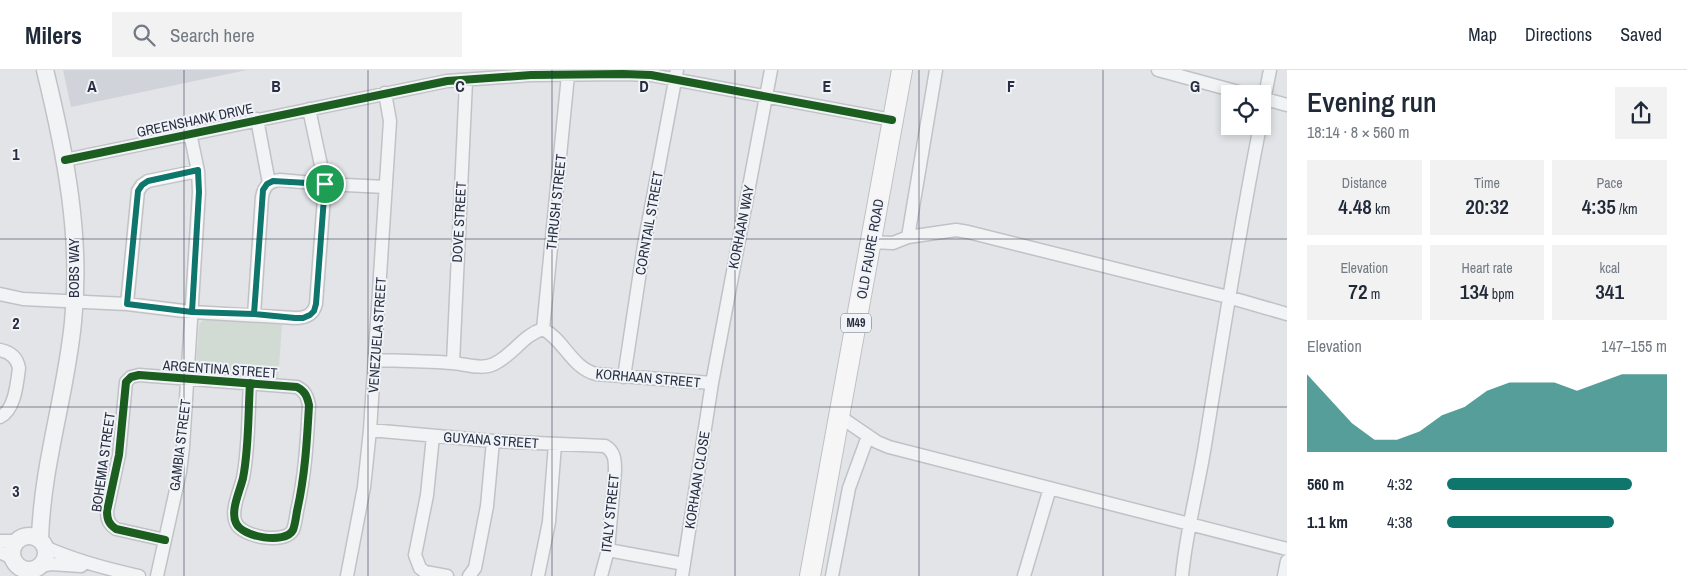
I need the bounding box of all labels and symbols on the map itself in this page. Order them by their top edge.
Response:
text: A [87,75,97,97]
text: B [271,75,281,97]
text: C [455,75,465,97]
text: D [639,75,649,97]
text: E [823,75,832,97]
text: F [1007,75,1015,97]
text: G [1190,75,1200,97]
street label: GREENSHANK DRIVE [135,99,255,141]
text: 1 [12,143,20,165]
street label: THRUSH STREET [542,153,570,251]
pin [304,163,346,205]
street label: CORNTAIL STREET [631,170,667,276]
street label: DOVE STREET [448,181,470,263]
street label: KORHAAN WAY [724,183,758,270]
street label: OLD FAURE ROAD [852,197,888,301]
street label: BOBS WAY [65,238,83,298]
street label: VENEZUELA STREET [364,276,390,394]
text: 2 [12,312,20,334]
road number: M49 [841,314,871,332]
street label: ARGENTINA STREET [161,356,278,382]
street label: KORHAAN STREET [595,364,701,392]
street label: GAMBIA STREET [165,398,195,492]
street label: BOHEMIA STREET [87,411,119,513]
street label: GUYANA STREET [443,428,539,452]
street label: KORHAAN CLOSE [680,430,714,530]
street label: ITALY STREET [597,473,623,553]
text: 3 [12,480,20,502]

